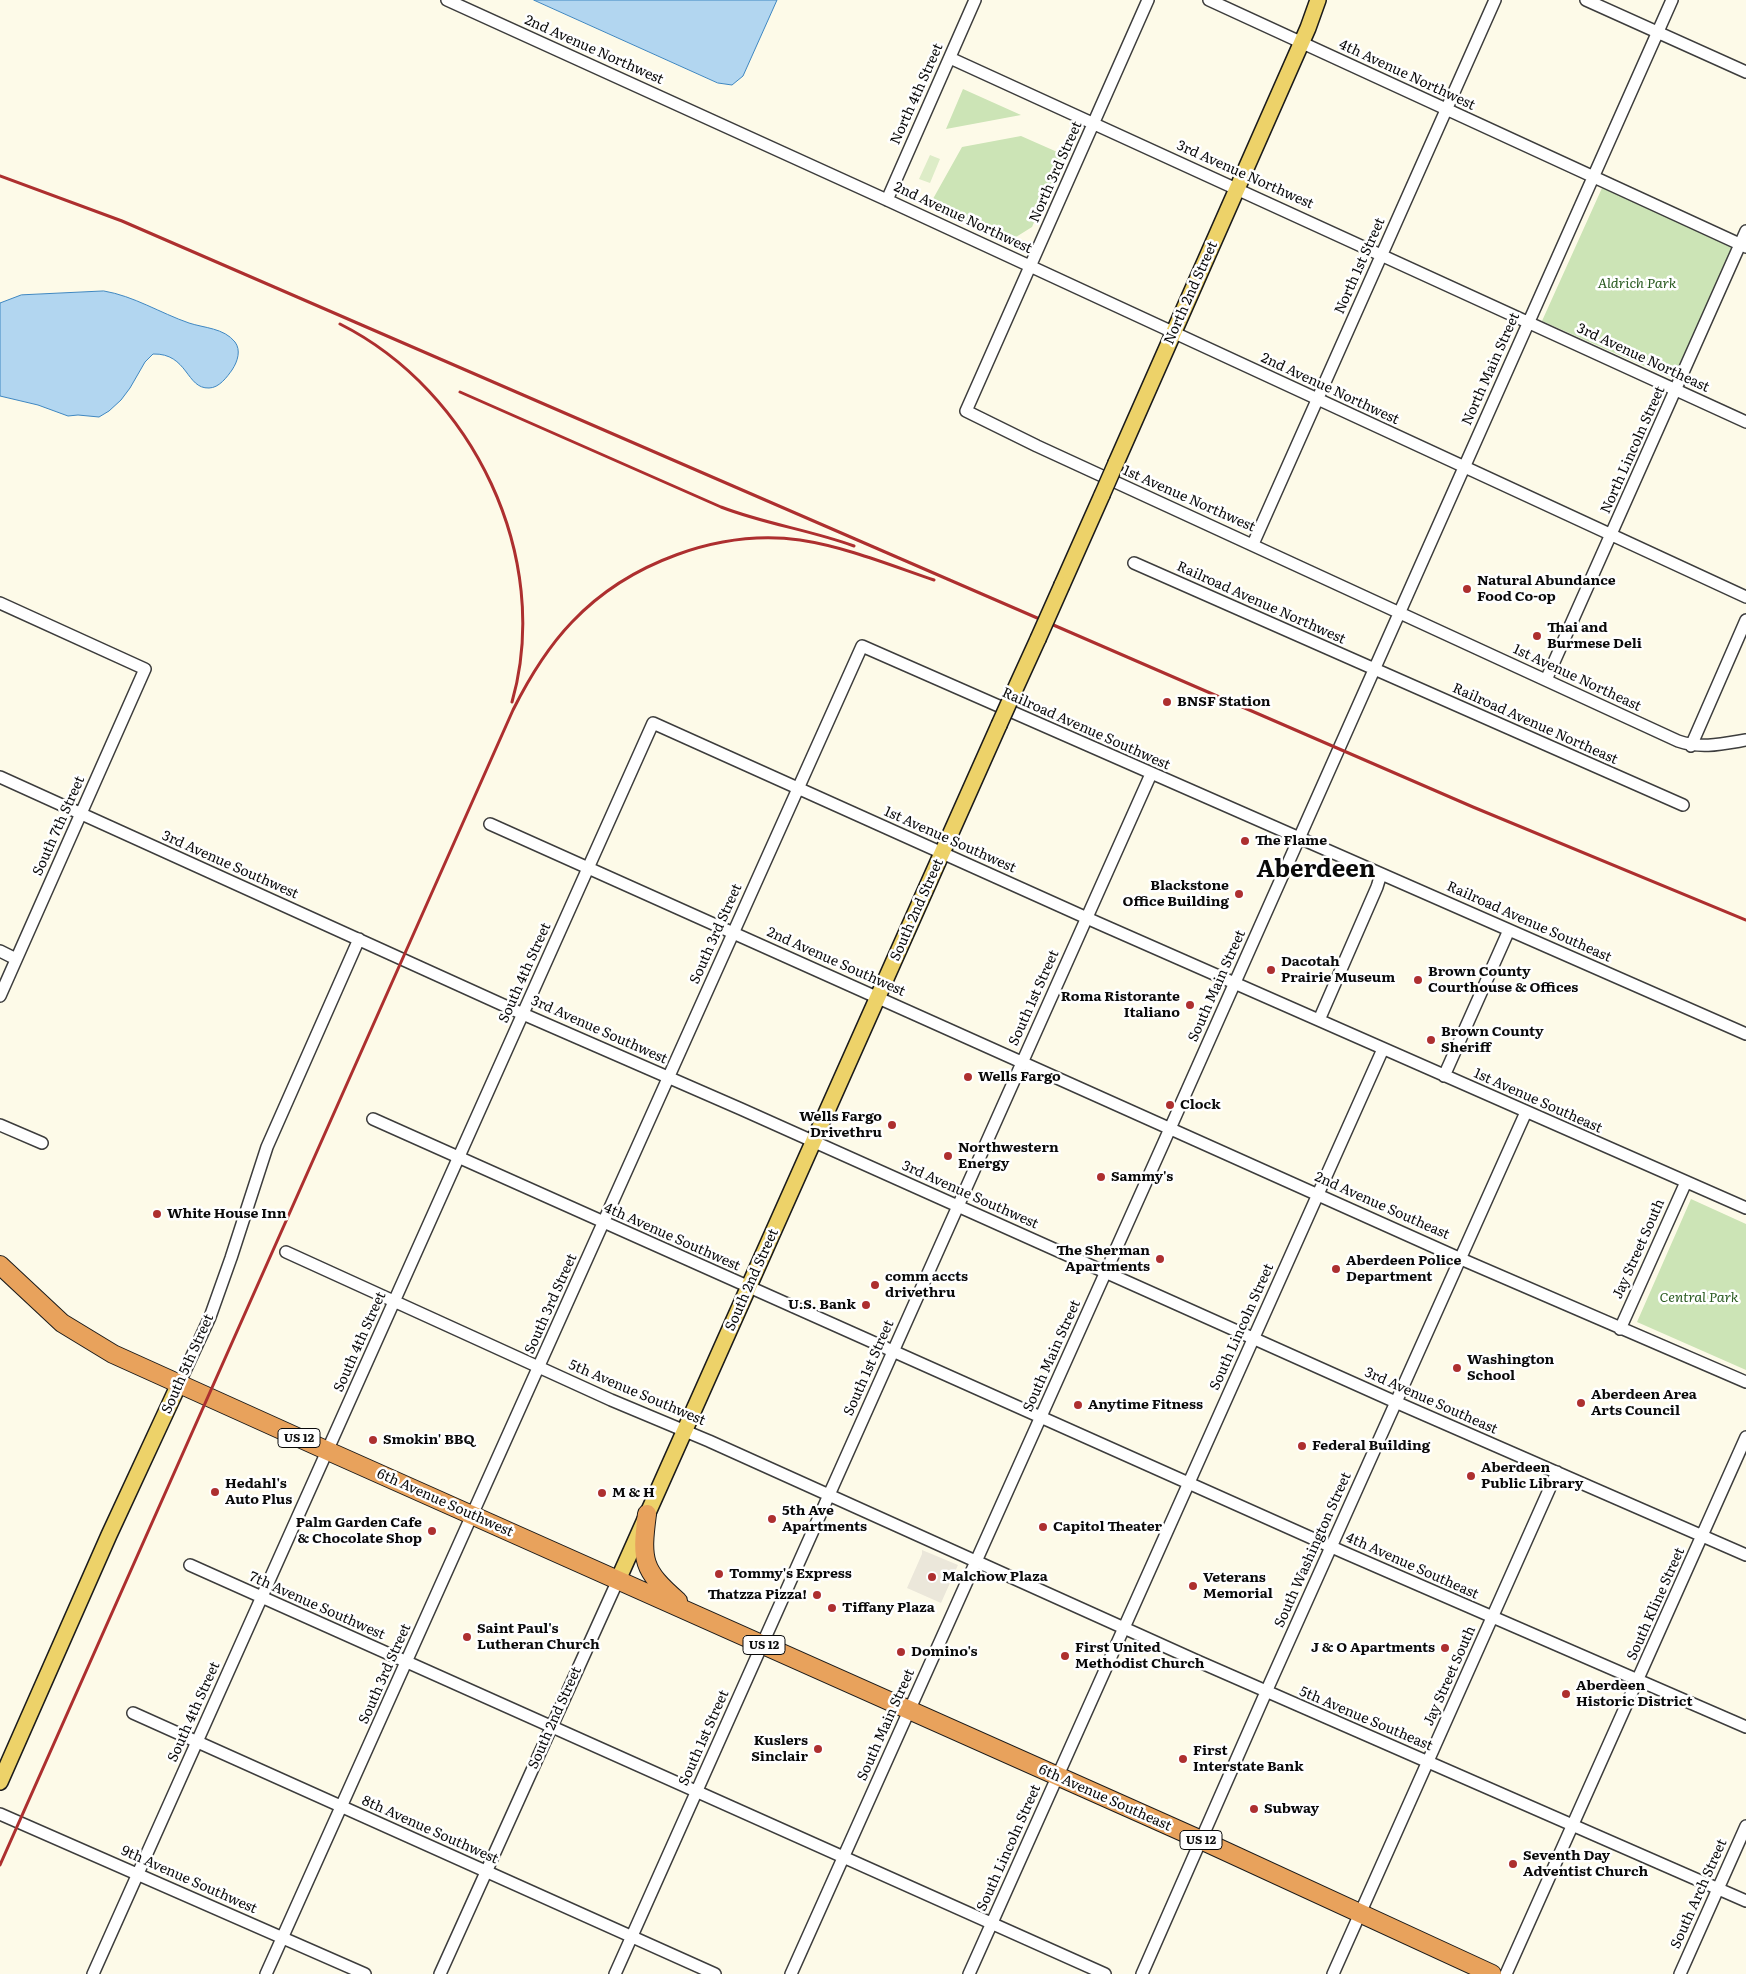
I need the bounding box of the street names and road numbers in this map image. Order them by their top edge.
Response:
street label: 2nd Avenue Northwest [522,12,666,88]
street label: 4th Avenue Northwest [1336,36,1478,114]
street label: North 4th Street [887,41,947,147]
street label: North 3rd Street [1026,119,1086,225]
street label: 3rd Avenue Northwest [1174,137,1316,213]
street label: 2nd Avenue Northwest [891,179,1035,257]
street label: North 1st Street [1331,215,1389,317]
street label: North 2nd Street [1161,239,1221,347]
street label: North Main Street [1459,310,1523,428]
street label: 3rd Avenue Northeast [1574,320,1712,396]
street label: 2nd Avenue Northwest [1258,350,1402,428]
street label: North Lincoln Street [1597,384,1669,516]
street label: 1st Avenue Northwest [1120,462,1258,536]
street label: Railroad Avenue Northwest [1174,558,1348,648]
street label: 1st Avenue Northeast [1510,641,1644,715]
street label: Railroad Avenue Northeast [1450,680,1620,768]
street label: Railroad Avenue Southwest [999,684,1173,774]
street label: South 7th Street [29,773,89,879]
street label: 1st Avenue Southwest [882,803,1018,877]
street label: 3rd Avenue Southwest [159,827,301,903]
street label: South 2nd Street [887,856,947,964]
street label: Railroad Avenue Southeast [1444,878,1614,966]
street label: South 3rd Street [686,881,746,987]
street label: South 4th Street [495,920,555,1026]
street label: 2nd Avenue Southwest [764,924,908,1000]
street label: South Main Street [1185,927,1249,1045]
street label: South 1st Street [1005,947,1063,1049]
street label: 3rd Avenue Southwest [528,992,670,1068]
street label: 1st Avenue Southeast [1471,1065,1605,1137]
street label: 3rd Avenue Southwest [899,1157,1041,1233]
street label: 2nd Avenue Southeast [1312,1169,1452,1243]
street label: Jay Street South [1609,1196,1669,1302]
street label: 4th Avenue Southwest [601,1199,743,1275]
street label: South 2nd Street [722,1226,782,1334]
street label: South 3rd Street [521,1251,581,1357]
street label: South Lincoln Street [1206,1261,1278,1393]
street label: South 4th Street [330,1289,390,1395]
street label: South Main Street [1020,1297,1084,1415]
street label: South 5th Street [158,1311,218,1417]
street label: South 1st Street [840,1317,898,1419]
street label: 5th Avenue Southwest [566,1357,708,1429]
street label: 3rd Avenue Southeast [1362,1364,1500,1438]
road number: US 12 [278,1429,320,1448]
street label: 6th Avenue Southwest [374,1465,516,1541]
street label: South Washington Street [1271,1470,1355,1630]
street label: 4th Avenue Southeast [1343,1529,1481,1603]
street label: South Kline Street [1624,1545,1688,1663]
street label: 7th Avenue Southwest [246,1568,388,1644]
street label: South 3rd Street [355,1621,415,1727]
street label: Jay Street South [1420,1623,1480,1729]
road number: US 12 [743,1636,785,1654]
street label: South 4th Street [164,1659,224,1765]
street label: South 2nd Street [525,1664,585,1772]
street label: South Main Street [854,1666,918,1784]
street label: 5th Avenue Southeast [1297,1683,1435,1755]
street label: South 1st Street [675,1687,733,1789]
street label: 6th Avenue Southeast [1036,1761,1174,1835]
street label: South Lincoln Street [973,1782,1045,1914]
street label: 8th Avenue Southwest [359,1792,501,1868]
road number: US 12 [1180,1830,1222,1850]
street label: South Arch Street [1667,1837,1731,1951]
street label: 9th Avenue Southwest [118,1842,260,1918]

